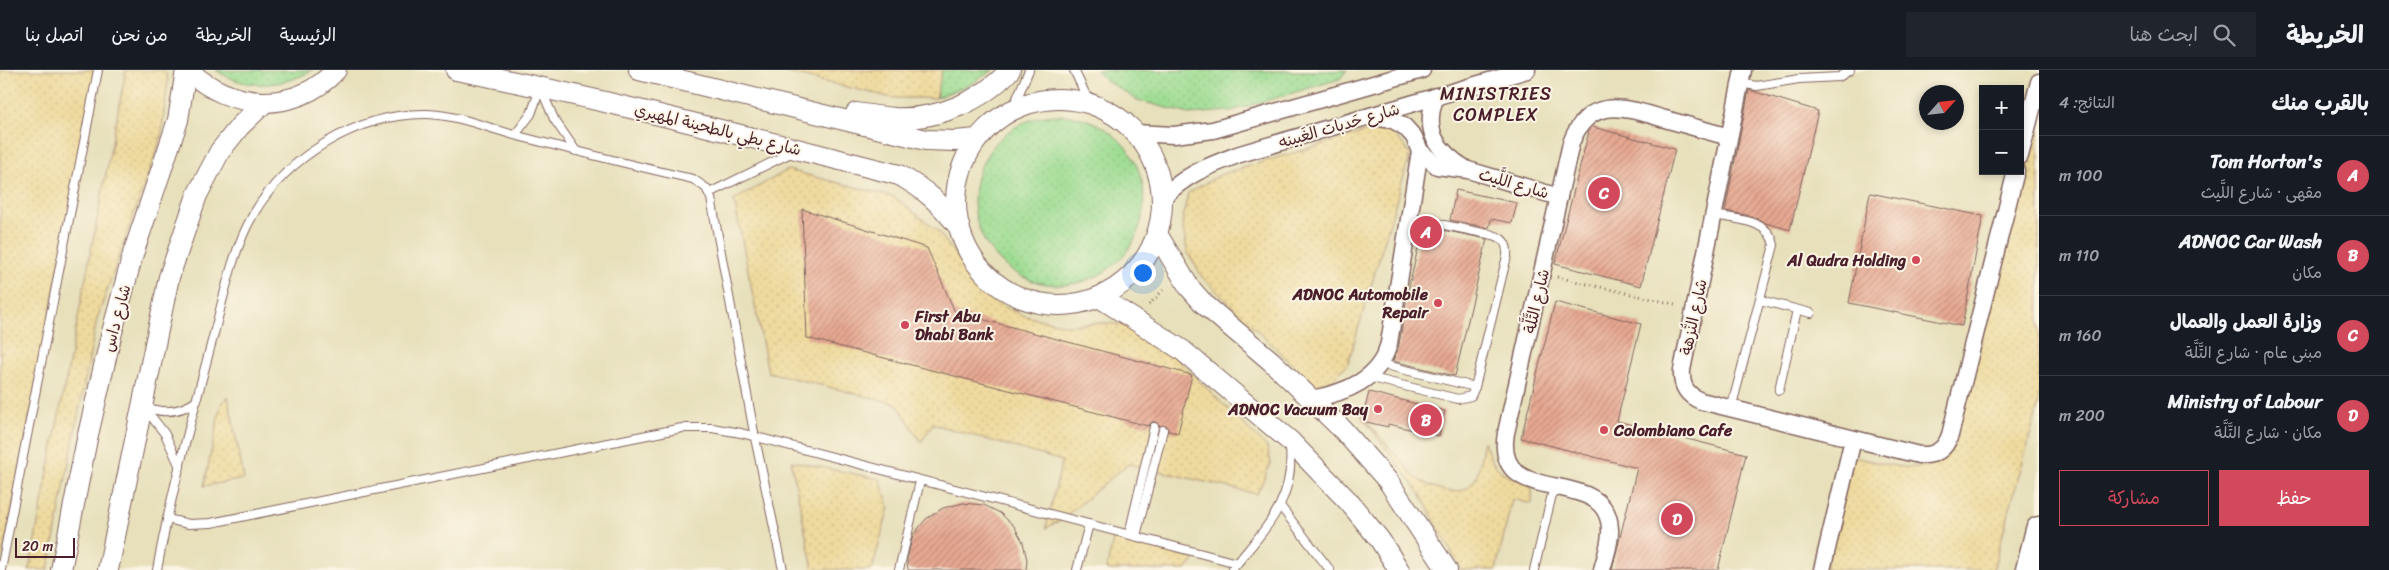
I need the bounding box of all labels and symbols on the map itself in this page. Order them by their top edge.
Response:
district label: MINISTRIES COMPLEX [1440,78,1552,131]
north arrow [1919,85,1964,130]
street label: شارع حَدبات الغَبينه [1275,94,1403,157]
street label: شارع بطي بالطحينة المهيري [631,95,804,164]
street label: شارع اللَّيث [1475,160,1553,207]
pin: C [1588,174,1620,212]
pin: A [1410,213,1442,251]
place label: Al Qudra Holding [1786,246,1907,275]
marker: Al Qudra Holding [1910,254,1922,266]
your location [1130,260,1156,286]
street label: شارع التَّلَّة [1515,266,1558,336]
street label: شارع النُّزهة [1671,276,1716,358]
place label: ADNOC Automobile Repair [1292,280,1429,327]
street label: شارع داس [94,281,139,355]
marker: ADNOC Automobile Repair [1432,297,1444,309]
place label: First Abu Dhabi Bank [914,302,994,349]
marker: First Abu Dhabi Bank [899,319,911,331]
place label: ADNOC Vacuum Bay [1227,395,1369,424]
pin: B [1410,401,1442,439]
marker: ADNOC Vacuum Bay [1372,403,1384,415]
place label: Colombiano Cafe [1613,416,1733,445]
marker: Colombiano Cafe [1598,424,1610,436]
pin: D [1661,500,1693,538]
scale bar [15,535,75,558]

